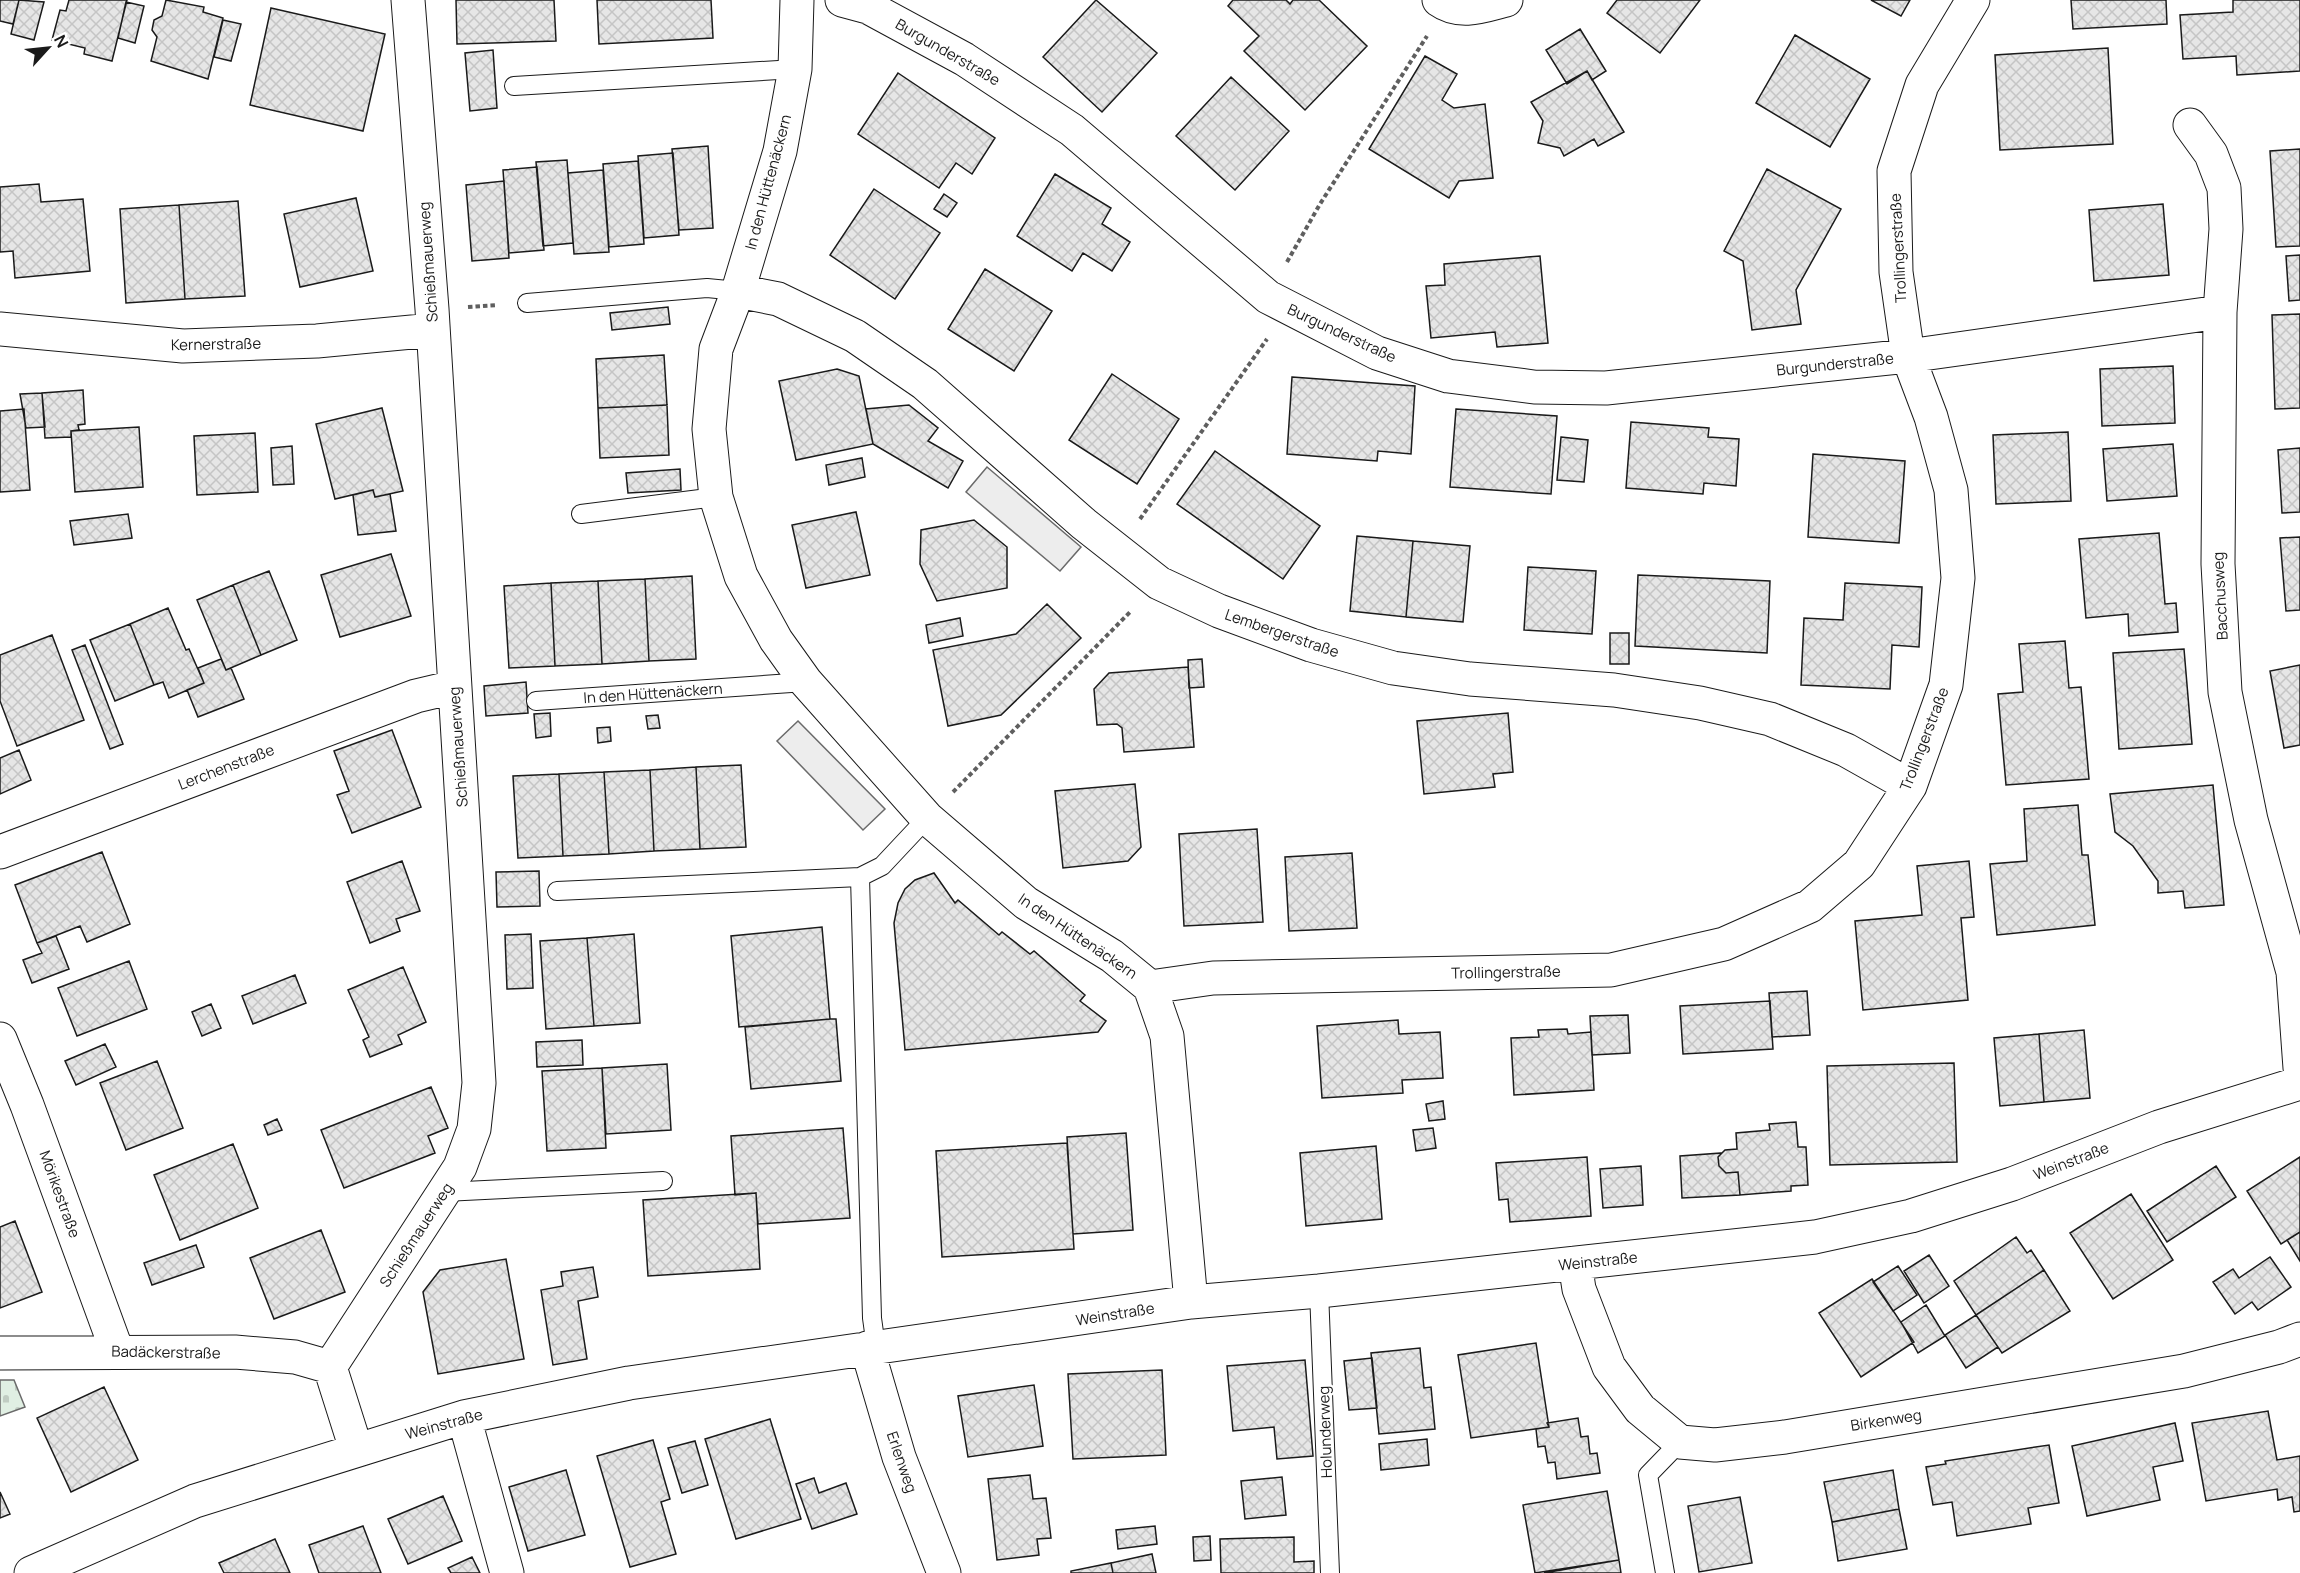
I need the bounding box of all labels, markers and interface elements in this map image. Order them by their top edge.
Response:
street label: Burgunderstraße [892,13,1004,91]
north arrow [18,18,78,78]
text: N [49,31,74,51]
street label: In den Hüttenäckern [740,112,796,252]
street label: Trollingerstraße [1885,193,1911,303]
street label: Schießmauerweg [413,201,443,323]
street label: Burgunderstraße [1284,299,1400,367]
street label: Kernerstraße [171,333,262,355]
street label: Burgunderstraße [1775,347,1895,381]
street label: Bacchusweg [2207,551,2233,641]
street label: Lembergerstraße [1222,604,1342,662]
street label: In den Hüttenäckern [583,678,723,708]
street label: Trollingerstraße [1895,684,1954,794]
street label: Schießmauerweg [443,686,473,808]
street label: Lerchenstraße [175,739,277,795]
street label: In den Hüttenäckern [1014,888,1142,984]
street label: Trollingerstraße [1451,961,1561,983]
street label: Weinstraße [2030,1137,2112,1185]
street label: Mörikestraße [34,1147,86,1241]
street label: Schießmauerweg [374,1179,458,1291]
street label: Weinstraße [1557,1246,1639,1276]
street label: Weinstraße [1074,1297,1156,1331]
street label: Badäckerstraße [111,1341,221,1363]
street label: Holunderweg [1313,1385,1337,1479]
street label: Weinstraße [403,1404,485,1444]
street label: Birkenweg [1849,1404,1923,1436]
street label: Erlenweg [882,1428,922,1496]

